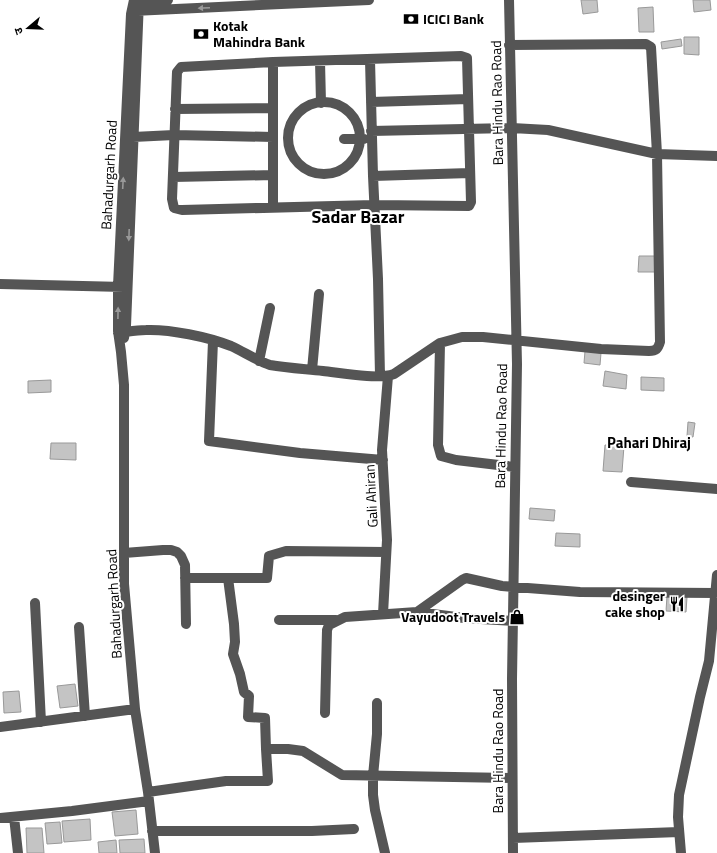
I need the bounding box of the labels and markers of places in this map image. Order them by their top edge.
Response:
place label: ICICI Bank [423,8,485,29]
bank icon: ICICI Bank [402,10,420,28]
place label: Kotak Mahindra Bank [213,15,306,52]
bank icon: Kotak Mahindra Bank [192,25,210,43]
place label: desinger cake shop [605,585,665,622]
restaurant icon: desinger cake shop [668,595,686,613]
place label: Vayudoot Travels [401,606,505,627]
shop icon: Vayudoot Travels [508,608,526,626]

